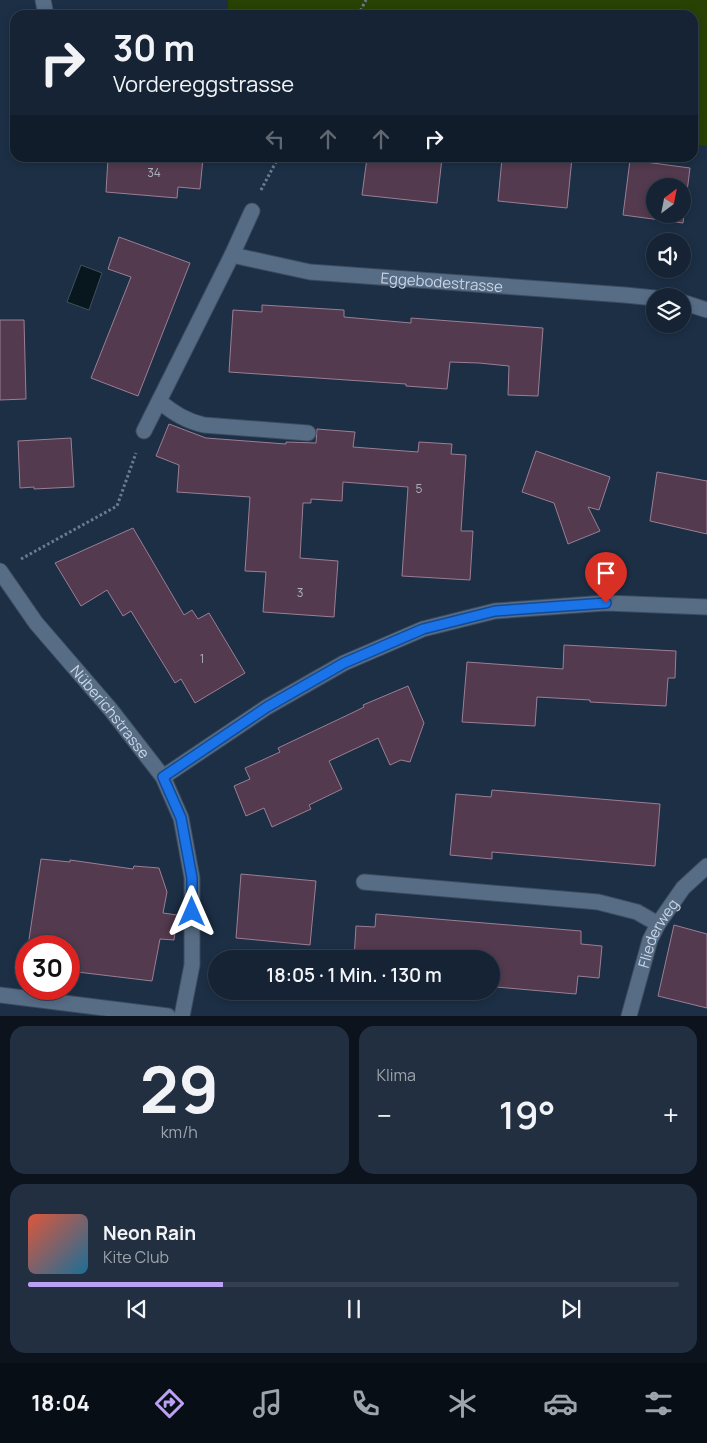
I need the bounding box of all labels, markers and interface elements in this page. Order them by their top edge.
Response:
text: 30 m [113,24,195,72]
icon: right [30,30,95,95]
text: Vordereggstrasse [113,69,294,99]
icon: left [261,125,289,153]
icon: ahead [314,125,342,153]
icon: ahead [367,125,395,153]
icon: right [420,125,448,153]
house number: 34 [147,164,161,181]
north arrow [646,178,691,222]
map controls [646,178,691,333]
button: sound [646,233,691,278]
street label: Eggebodestrasse [380,267,504,297]
button: layers [646,288,691,333]
house number: 5 [416,480,423,497]
pin [585,552,627,603]
icon: arrive [592,559,620,587]
house number: 3 [297,584,303,601]
house number: 1 [200,650,204,667]
street label: Nüberichstrasse [66,660,155,763]
position arrow [165,885,217,937]
street label: Fliederweg [632,894,683,970]
speed limit sign: 30 [15,935,80,1000]
text: 18:05 · 1 Min. · 130 m [266,962,442,988]
text: 29 [140,1044,219,1133]
text: Klima [377,1064,416,1086]
text: 19° [499,1088,556,1140]
text: − [377,1096,392,1134]
text: + [663,1096,679,1134]
text: km/h [161,1121,198,1143]
text: Neon Rain [103,1220,196,1246]
text: Kite Club [103,1246,169,1268]
icon: previous [123,1295,151,1323]
icon: pause [340,1295,368,1323]
icon: next [557,1295,585,1323]
icon: directions [152,1386,187,1421]
icon: music [250,1386,285,1421]
icon: phone [348,1386,383,1421]
icon: climate [445,1386,480,1421]
icon: car [543,1386,578,1421]
icon: filters [641,1386,676,1421]
text: 18:04 [31,1388,90,1418]

